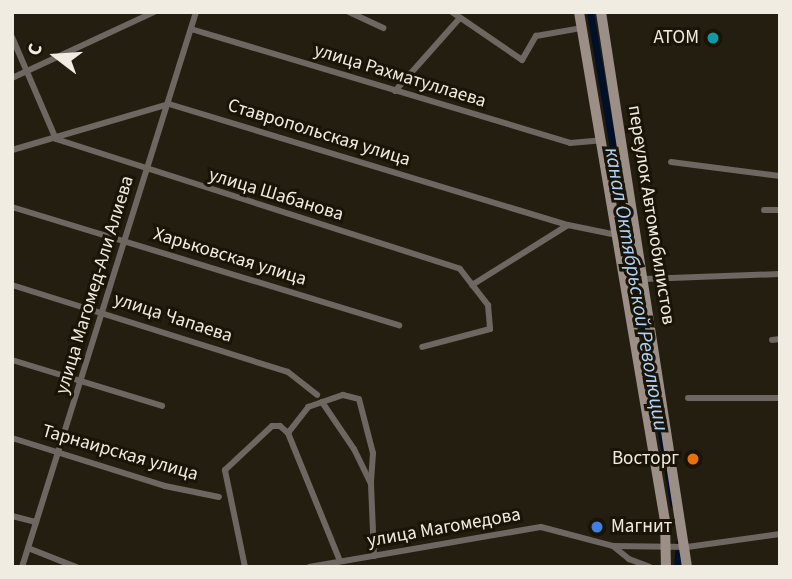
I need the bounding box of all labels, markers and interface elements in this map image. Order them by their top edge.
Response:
north arrow [21,21,91,91]
place label: АТОМ [654,27,699,49]
marker: АТОМ [705,30,721,46]
street label: улица Рахматуллаева [311,39,489,113]
text: С [21,40,50,59]
street label: Ставропольская улица [225,94,413,172]
street label: переулок Автомобилистов [622,104,680,326]
water label: канал Октябрьской Революции [600,145,674,433]
street label: улица Шабанова [206,164,346,226]
street label: улица Магомед-Али Алиева [51,173,139,397]
street label: Харьковская улица [151,223,309,291]
street label: улица Чапаева [111,288,235,348]
street label: Тарнаирская улица [39,420,201,486]
place label: Восторг [612,448,679,470]
marker: Восторг [685,451,701,467]
street label: улица Магомедова [366,503,522,553]
place label: Магнит [611,516,672,538]
marker: Магнит [589,519,605,535]

